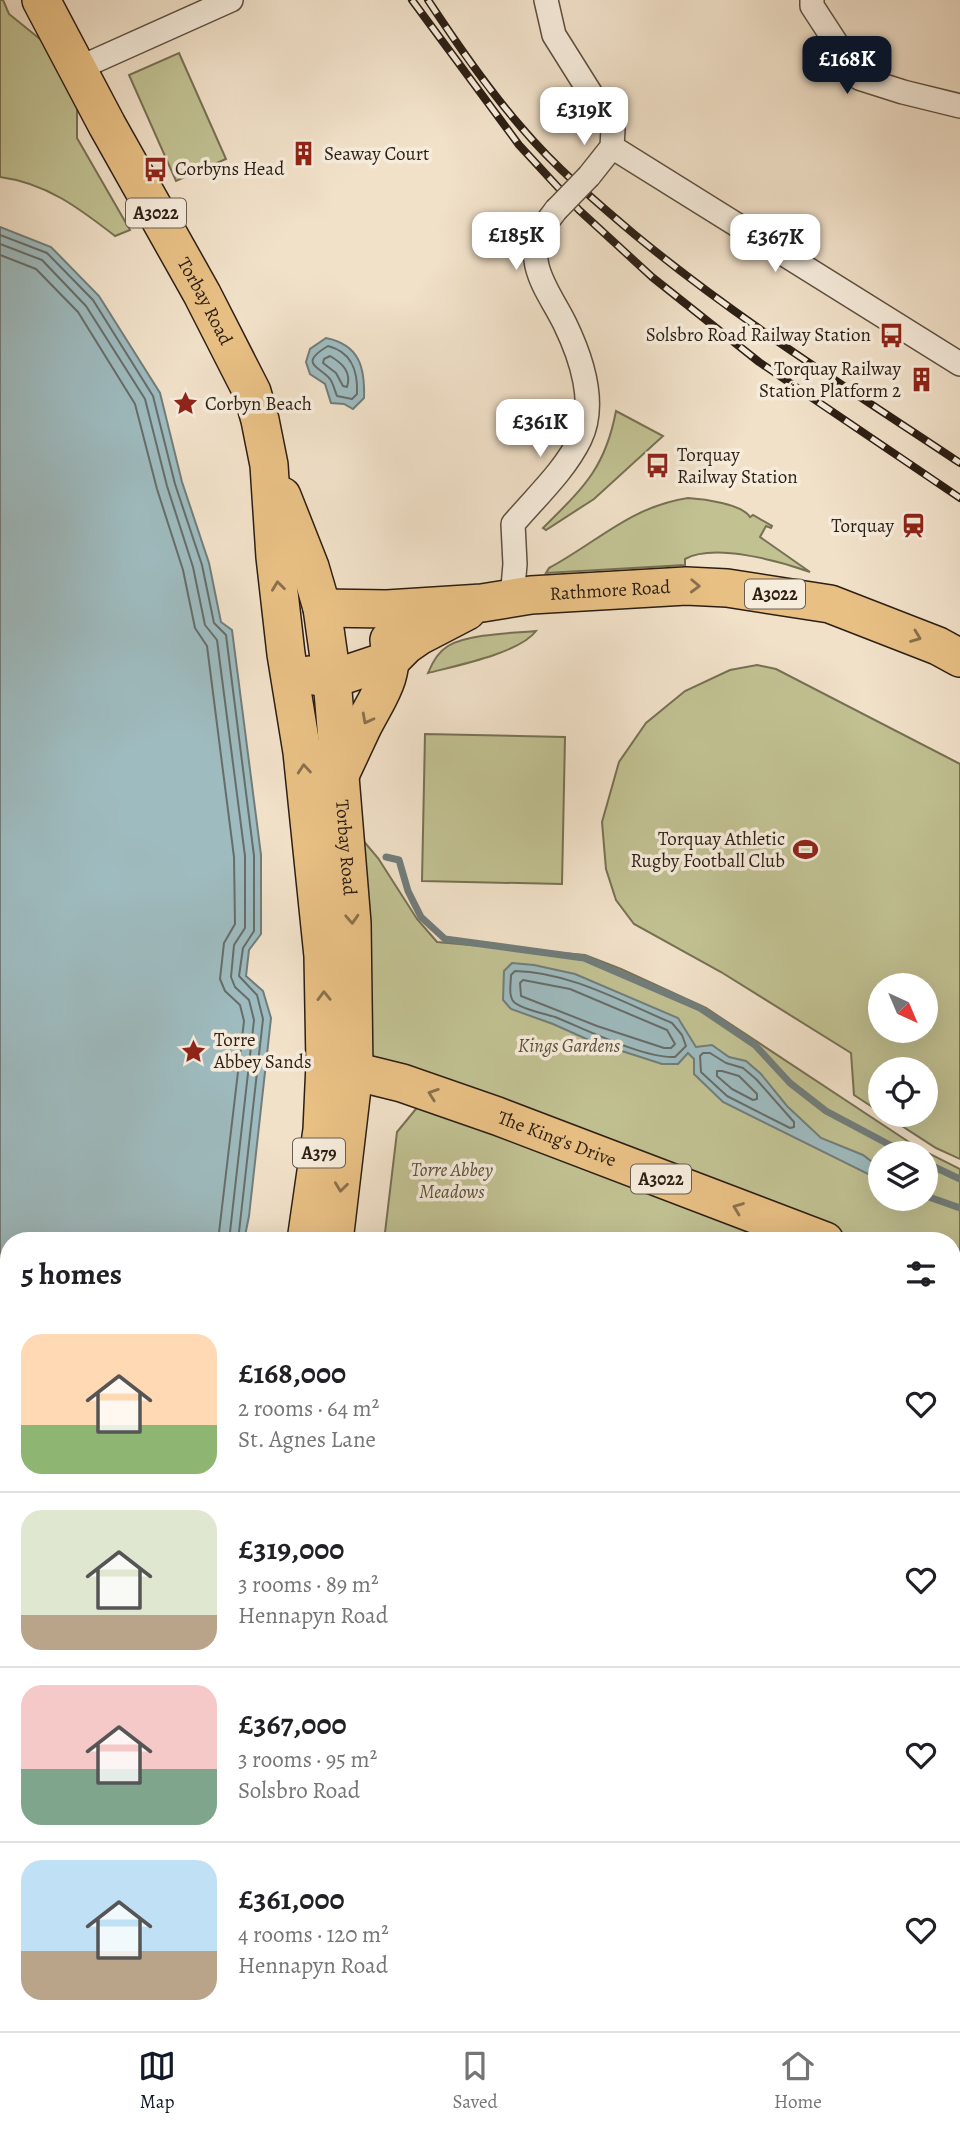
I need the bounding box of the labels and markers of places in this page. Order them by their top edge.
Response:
pin: £168K [798,36,896,96]
pin: £319K [535,88,633,147]
building icon: Seaway Court [290,140,318,168]
place label: Seaway Court [324,141,429,167]
bus stop icon: Corbyns Head [141,155,169,183]
place label: Corbyns Head [175,156,285,182]
pin: £185K [467,212,565,272]
pin: £367K [726,215,824,274]
bus stop icon: Solsbro Road Railway Station [877,321,905,349]
place label: Solsbro Road Railway Station [646,322,871,348]
place label: Torquay Railway Station Platform 2 [759,356,902,404]
building icon: Torquay Railway Station Platform 2 [907,366,935,394]
place icon: Corbyn Beach [171,390,199,418]
place label: Corbyn Beach [205,391,312,417]
pin: £361K [491,400,589,459]
place label: Torquay Railway Station [677,442,798,490]
bus stop icon: Torquay Railway Station [643,452,671,480]
station icon: Torquay [900,512,928,540]
place label: Torquay [831,513,895,539]
place label: Torquay Athletic Rugby Football Club [631,826,785,874]
sports icon: Torquay Athletic Rugby Football Club [791,836,819,864]
place label: Torre Abbey Sands [213,1027,312,1075]
place icon: Torre Abbey Sands [180,1037,208,1065]

